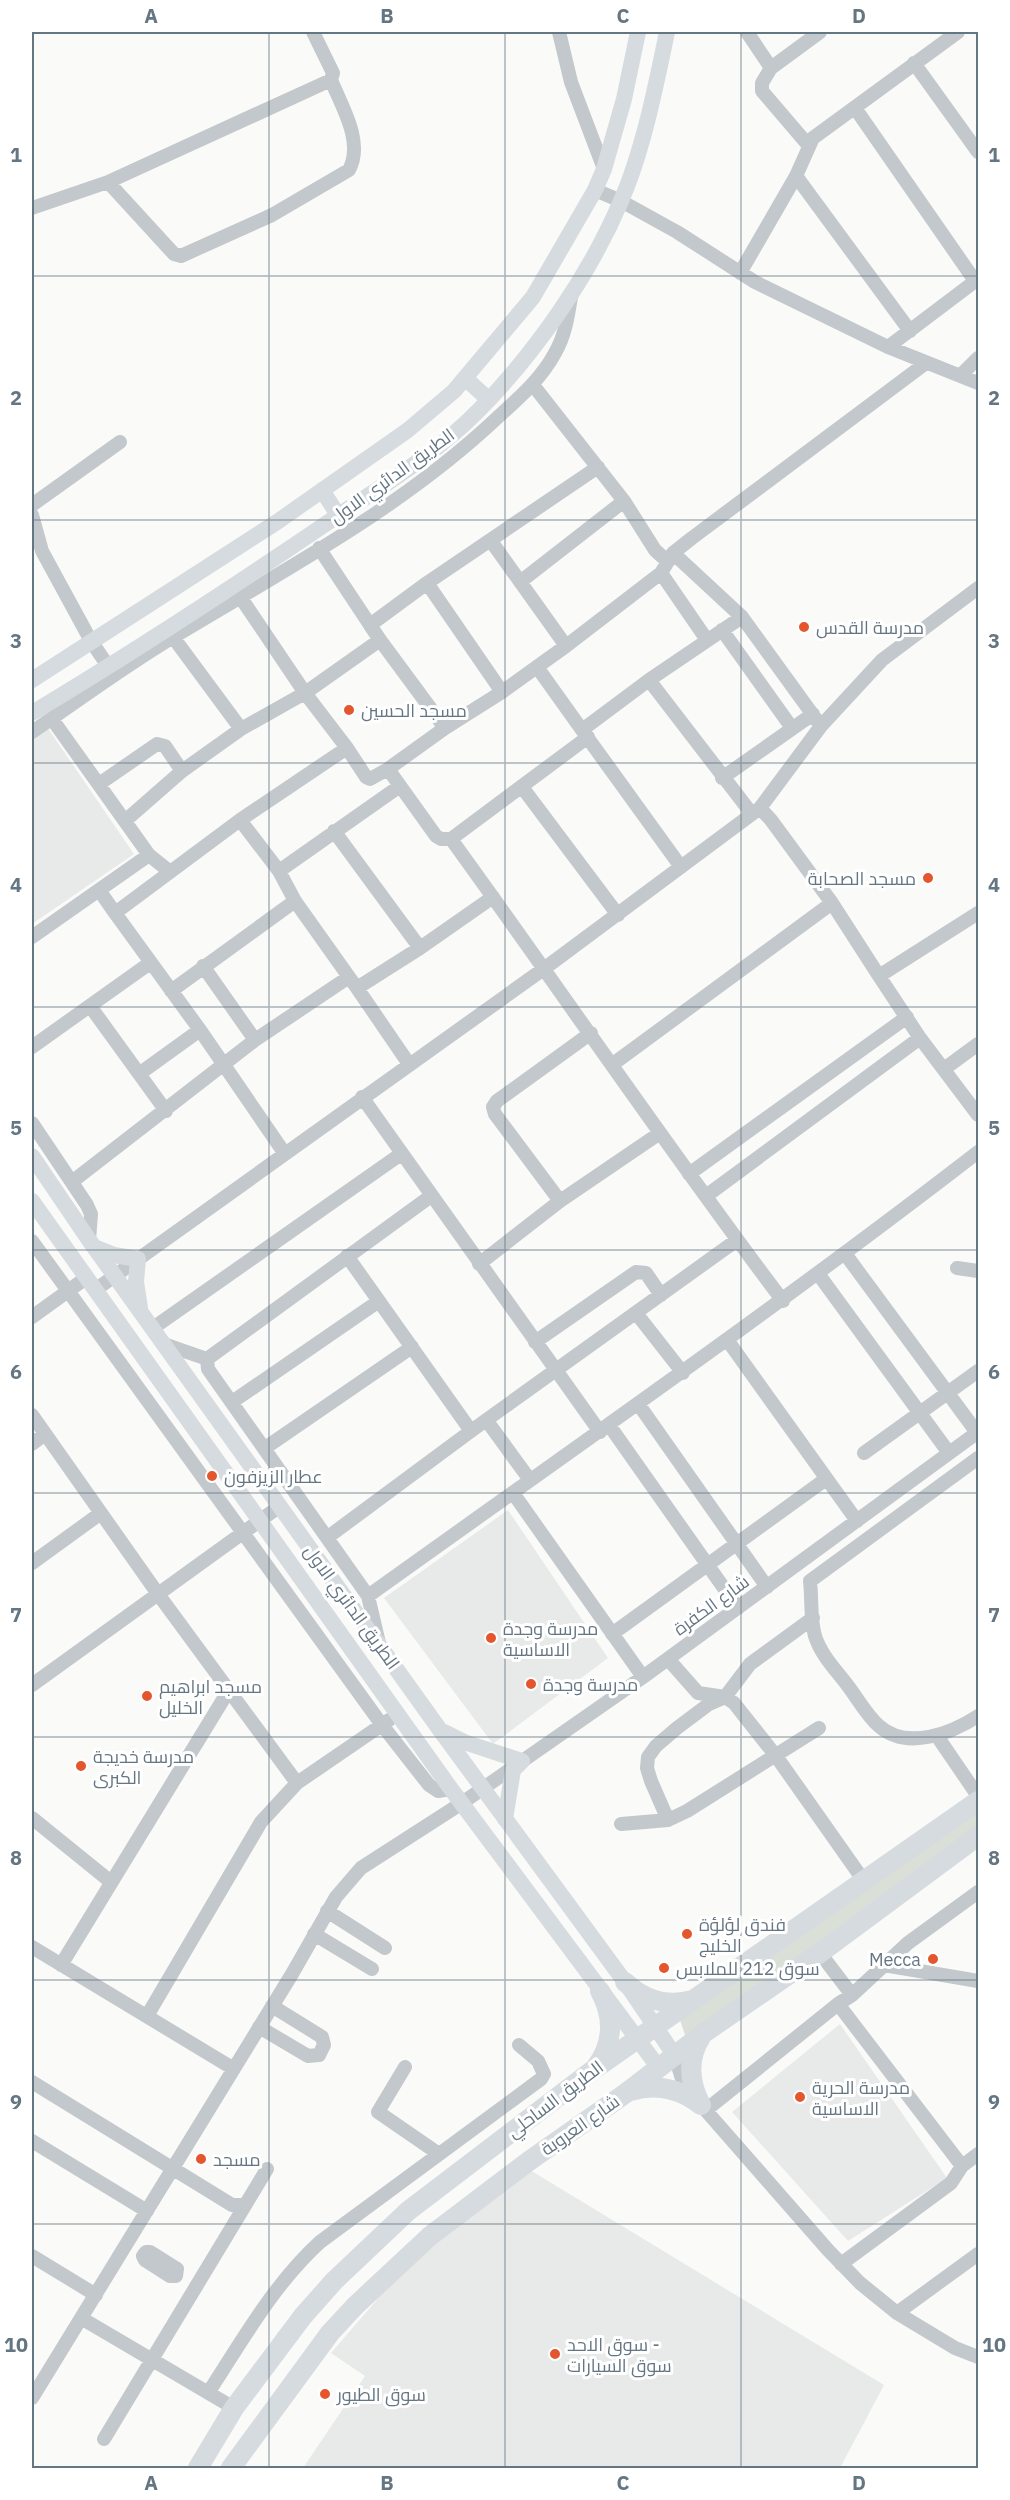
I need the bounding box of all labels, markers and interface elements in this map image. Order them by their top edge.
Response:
text: A [144,2,158,29]
text: B [380,2,394,29]
text: C [616,2,630,29]
text: D [852,2,866,29]
text: 1 [10,141,22,168]
text: 1 [988,141,1000,168]
text: 2 [10,384,22,411]
text: 2 [988,384,1000,411]
street label: الطريق الدائري الاول [325,423,461,531]
place label: مدرسة القدس [816,616,924,639]
marker: مدرسة القدس [797,620,811,634]
text: 3 [10,627,22,654]
text: 3 [988,627,1000,654]
place label: مسجد الحسين [361,699,467,722]
marker: مسجد الحسين [342,703,356,717]
place label: مسجد الصحابة [808,867,916,890]
text: 4 [10,871,22,898]
marker: مسجد الصحابة [921,871,935,885]
text: 4 [988,871,1000,898]
text: 5 [10,1114,22,1141]
text: 5 [988,1114,1000,1141]
text: 6 [10,1358,22,1385]
text: 6 [988,1358,1000,1385]
place label: عطار الزيزفون [224,1465,323,1488]
marker: عطار الزيزفون [205,1469,219,1483]
street label: الطريق الدائري الاول [297,1540,405,1676]
street label: شارع الكفرة [669,1570,754,1641]
text: 7 [10,1601,22,1628]
text: 7 [988,1601,1000,1628]
place label: مدرسة وجدة الاساسية [503,1617,598,1661]
marker: مدرسة وجدة الاساسية [484,1631,498,1645]
place label: مدرسة وجدة [543,1673,638,1696]
place label: مسجد ابراهيم الخليل [159,1675,262,1719]
marker: مدرسة وجدة [524,1677,538,1691]
marker: مسجد ابراهيم الخليل [140,1689,154,1703]
place label: مدرسة خديجة الكبرى [93,1745,194,1789]
marker: مدرسة خديجة الكبرى [74,1759,88,1773]
text: 8 [10,1844,22,1871]
text: 8 [988,1844,1000,1871]
place label: فندق لؤلؤة الخليج [699,1913,786,1958]
marker: فندق لؤلؤة الخليج [680,1927,694,1941]
place label: Mecca [869,1948,921,1971]
marker: Mecca [926,1952,940,1966]
place label: سوق 212 للملابس [676,1957,820,1981]
marker: سوق 212 للملابس [657,1961,671,1975]
street label: الطريق الساحلي [502,2055,610,2145]
place label: مدرسة الحرية الاساسية [812,2076,910,2120]
text: 9 [10,2088,22,2115]
text: 9 [988,2088,1000,2115]
street label: شارع العروبة [536,2090,624,2161]
marker: مدرسة الحرية الاساسية [793,2090,807,2104]
place label: مسجد [213,2148,261,2171]
marker: مسجد [194,2152,208,2166]
text: 10 [4,2331,28,2358]
text: 10 [982,2331,1006,2358]
place label: سوق الاحد - سوق السيارات [567,2333,672,2378]
marker: سوق الاحد - سوق السيارات [548,2347,562,2361]
place label: سوق الطيور [336,2383,426,2407]
marker: سوق الطيور [318,2387,332,2401]
text: A [144,2469,158,2496]
text: B [380,2469,394,2496]
text: C [616,2469,630,2496]
text: D [852,2469,866,2496]

